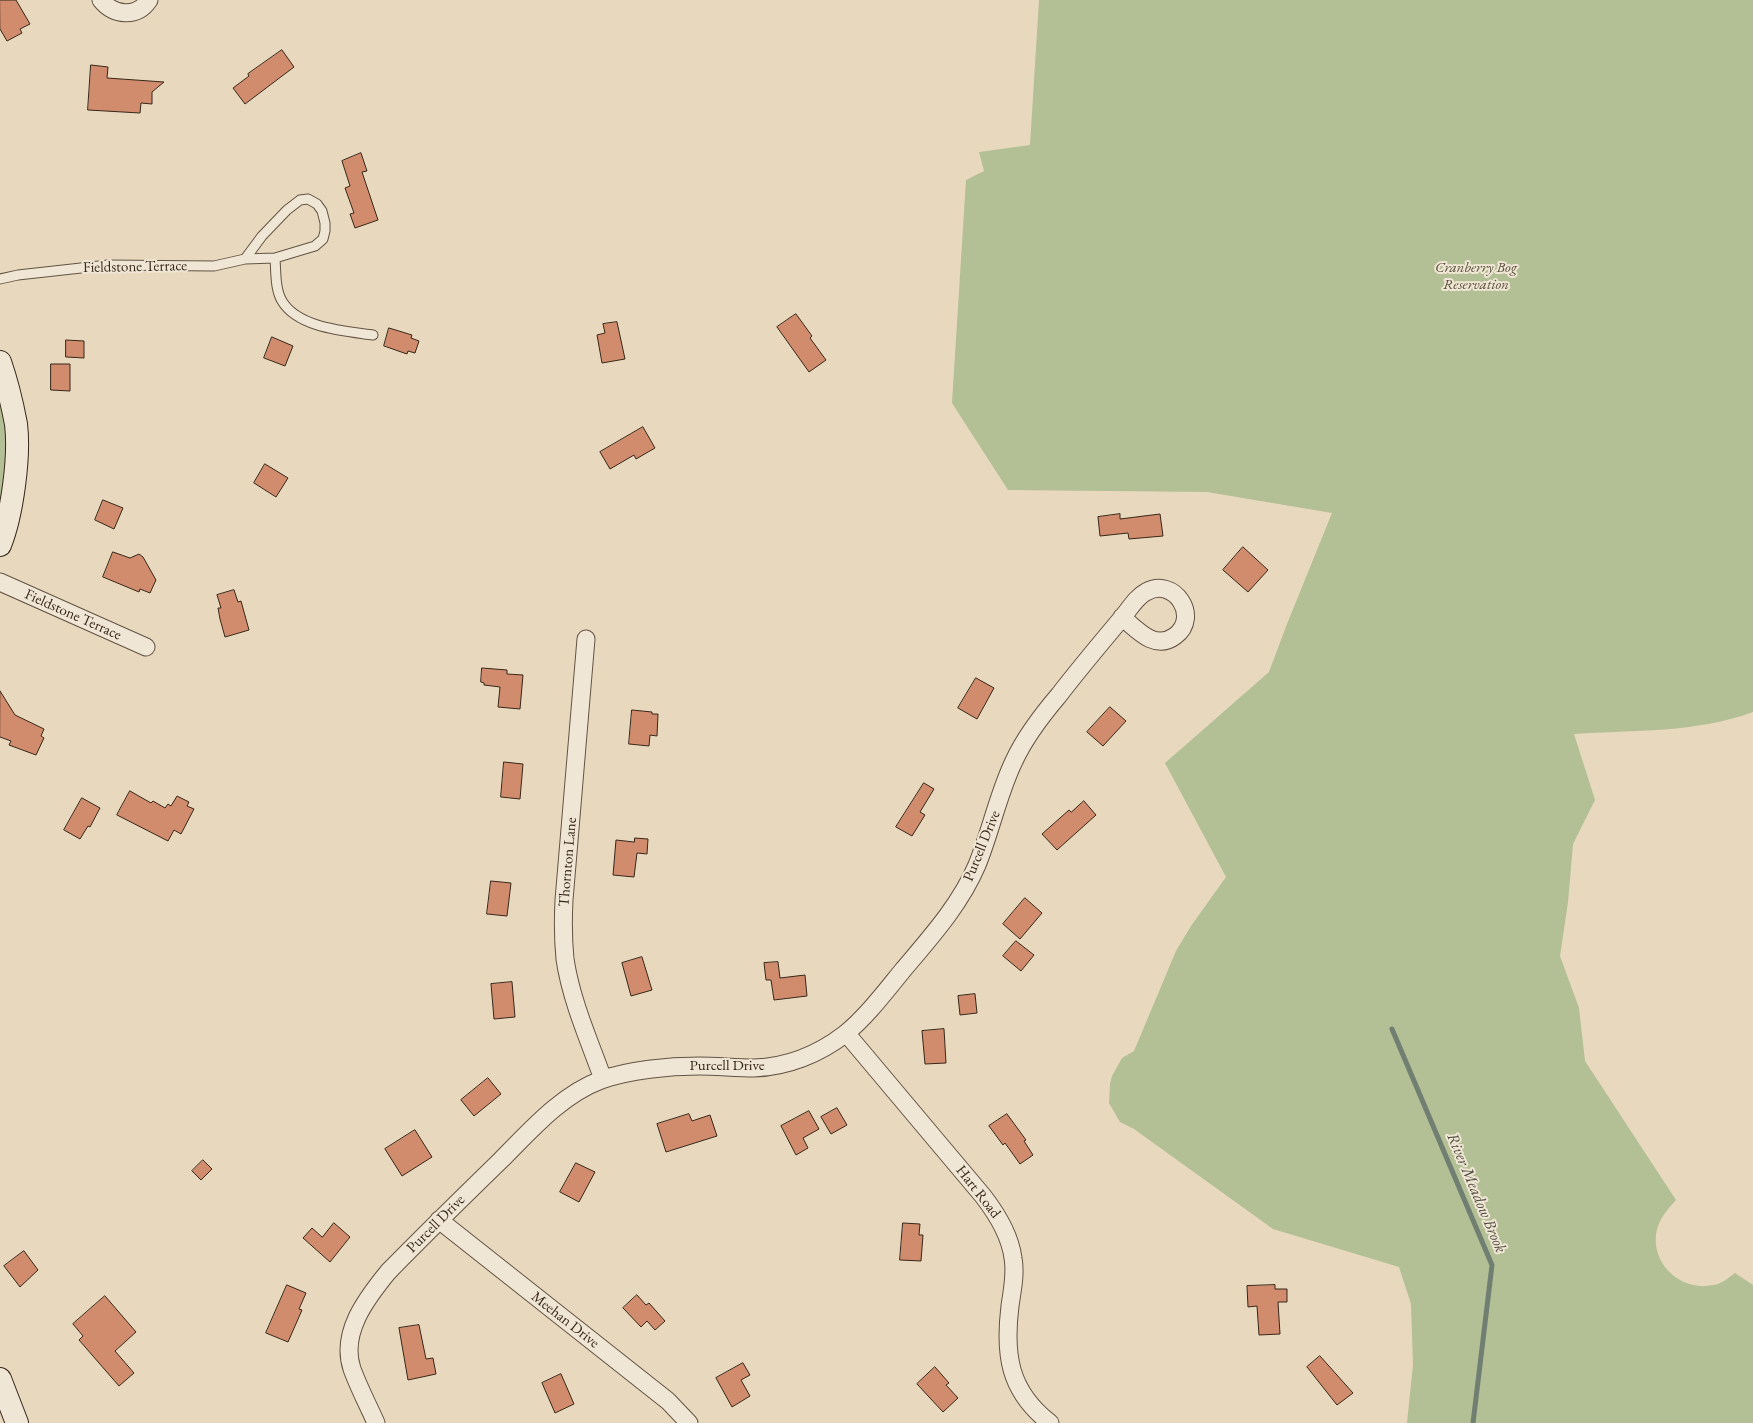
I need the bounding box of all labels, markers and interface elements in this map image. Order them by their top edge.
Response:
street label: Fieldstone Terrace [83,257,187,277]
park label: Cranberry Bog Reservation [1435,259,1517,294]
street label: Fieldstone Terrace [22,586,124,644]
street label: Purcell Drive [960,808,1004,884]
street label: Thornton Lane [555,817,581,907]
street label: Purcell Drive [689,1057,765,1075]
water label: River Meadow Brook [1442,1130,1510,1256]
street label: Hart Road [952,1162,1004,1222]
street label: Purcell Drive [403,1191,469,1257]
street label: Meehan Drive [527,1288,603,1352]

